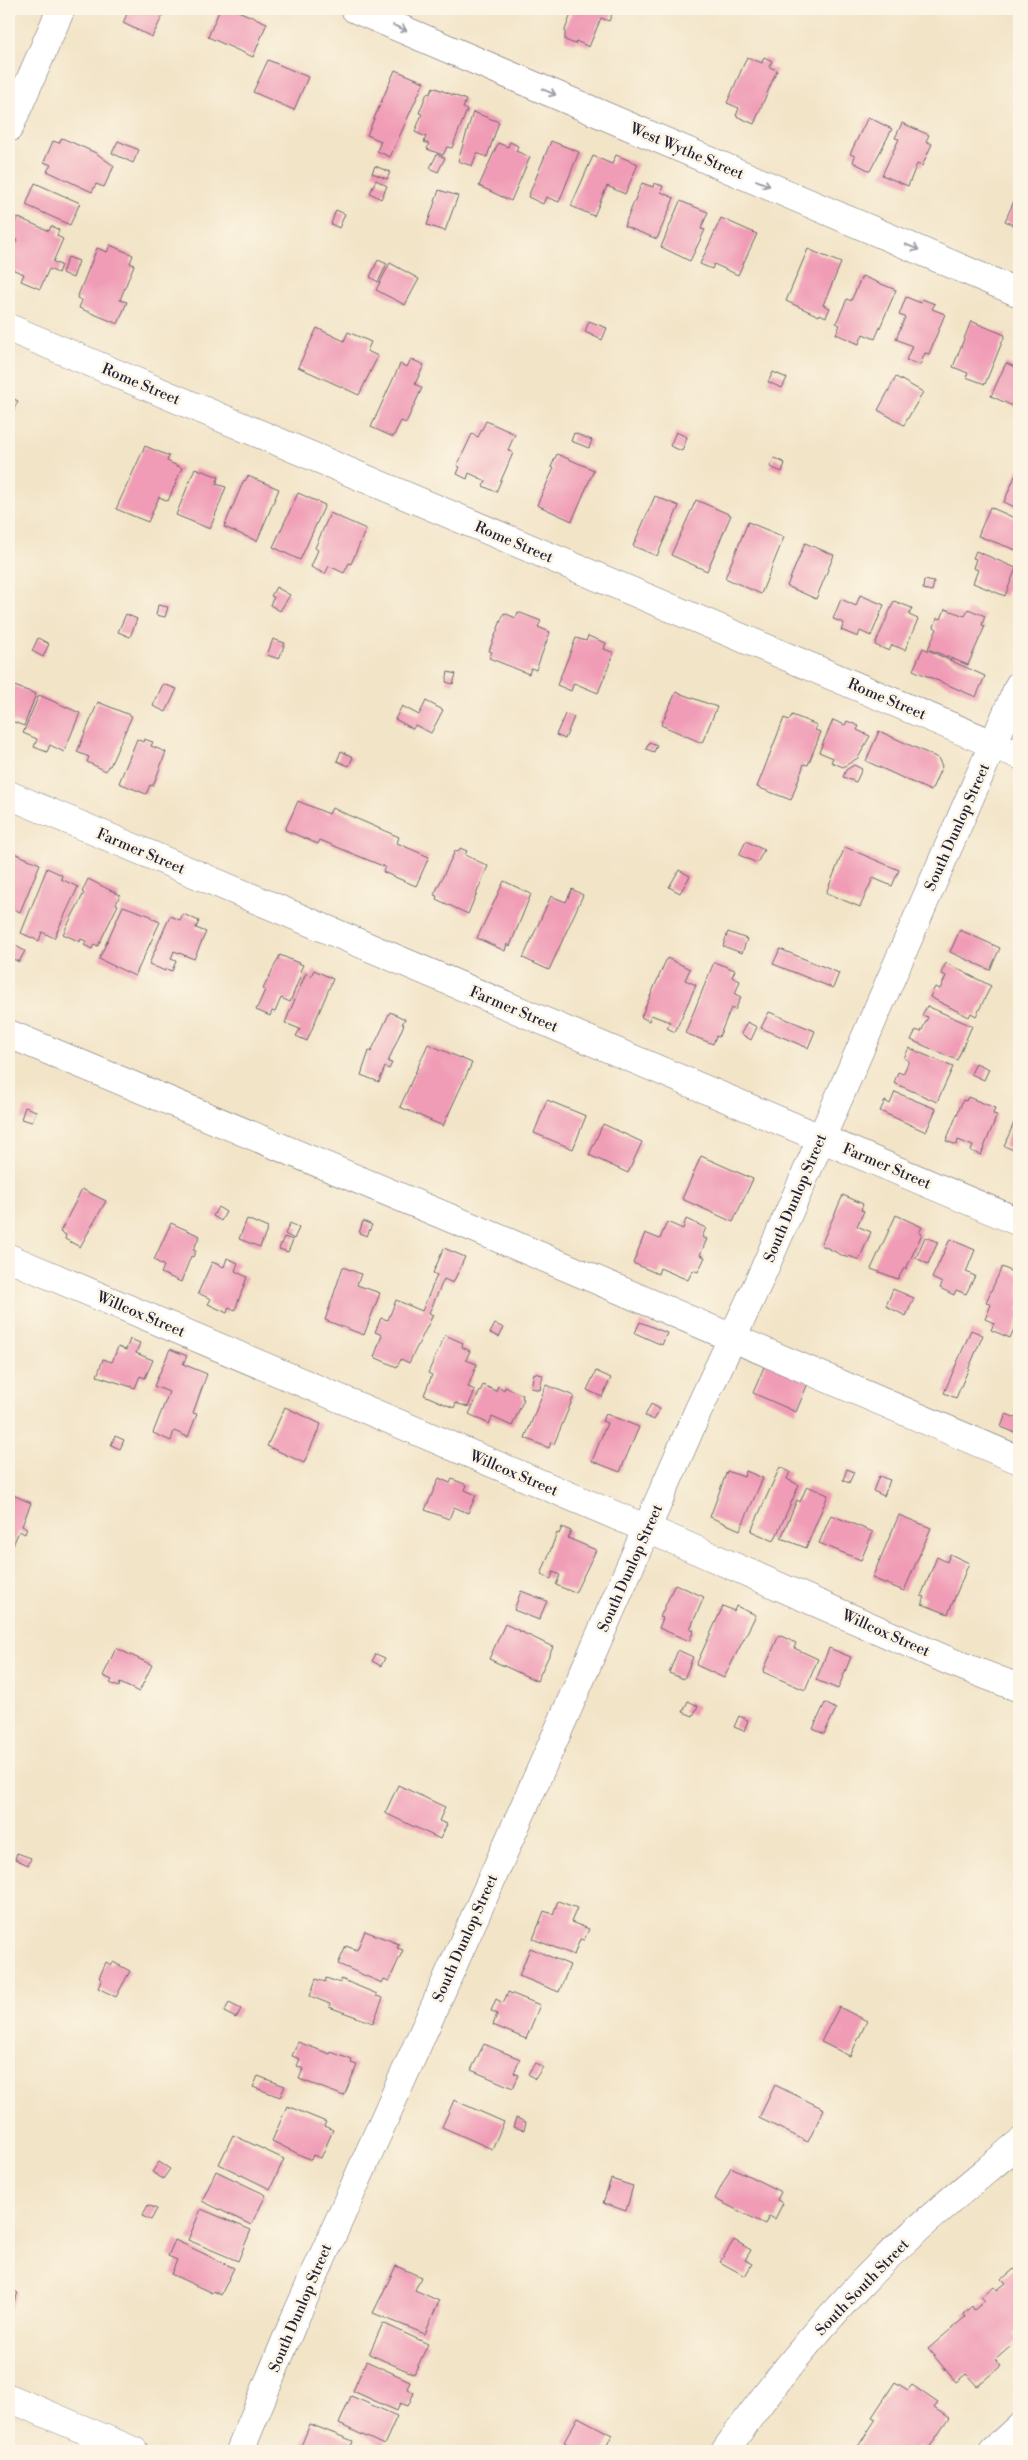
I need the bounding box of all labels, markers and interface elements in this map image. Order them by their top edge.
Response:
one-way arrow [392,24,407,33]
one-way arrow [541,88,556,97]
street label: West Wythe Street [626,119,747,184]
one-way arrow [755,179,770,189]
one-way arrow [904,243,919,253]
street label: Rome Street [99,359,183,410]
street label: Rome Street [472,517,556,568]
street label: Rome Street [845,674,929,725]
street label: South Dunlop Street [921,760,994,894]
street label: Farmer Street [94,824,189,879]
street label: Farmer Street [467,982,562,1037]
street label: South Dunlop Street [760,1131,831,1265]
street label: Farmer Street [840,1139,935,1194]
street label: Willcox Street [93,1287,188,1342]
street label: Willcox Street [466,1446,561,1501]
street label: South Dunlop Street [594,1501,667,1635]
street label: Willcox Street [838,1605,933,1662]
street label: South Dunlop Street [429,1871,502,2005]
street label: South South Street [811,2235,914,2340]
street label: South Dunlop Street [265,2241,336,2375]

